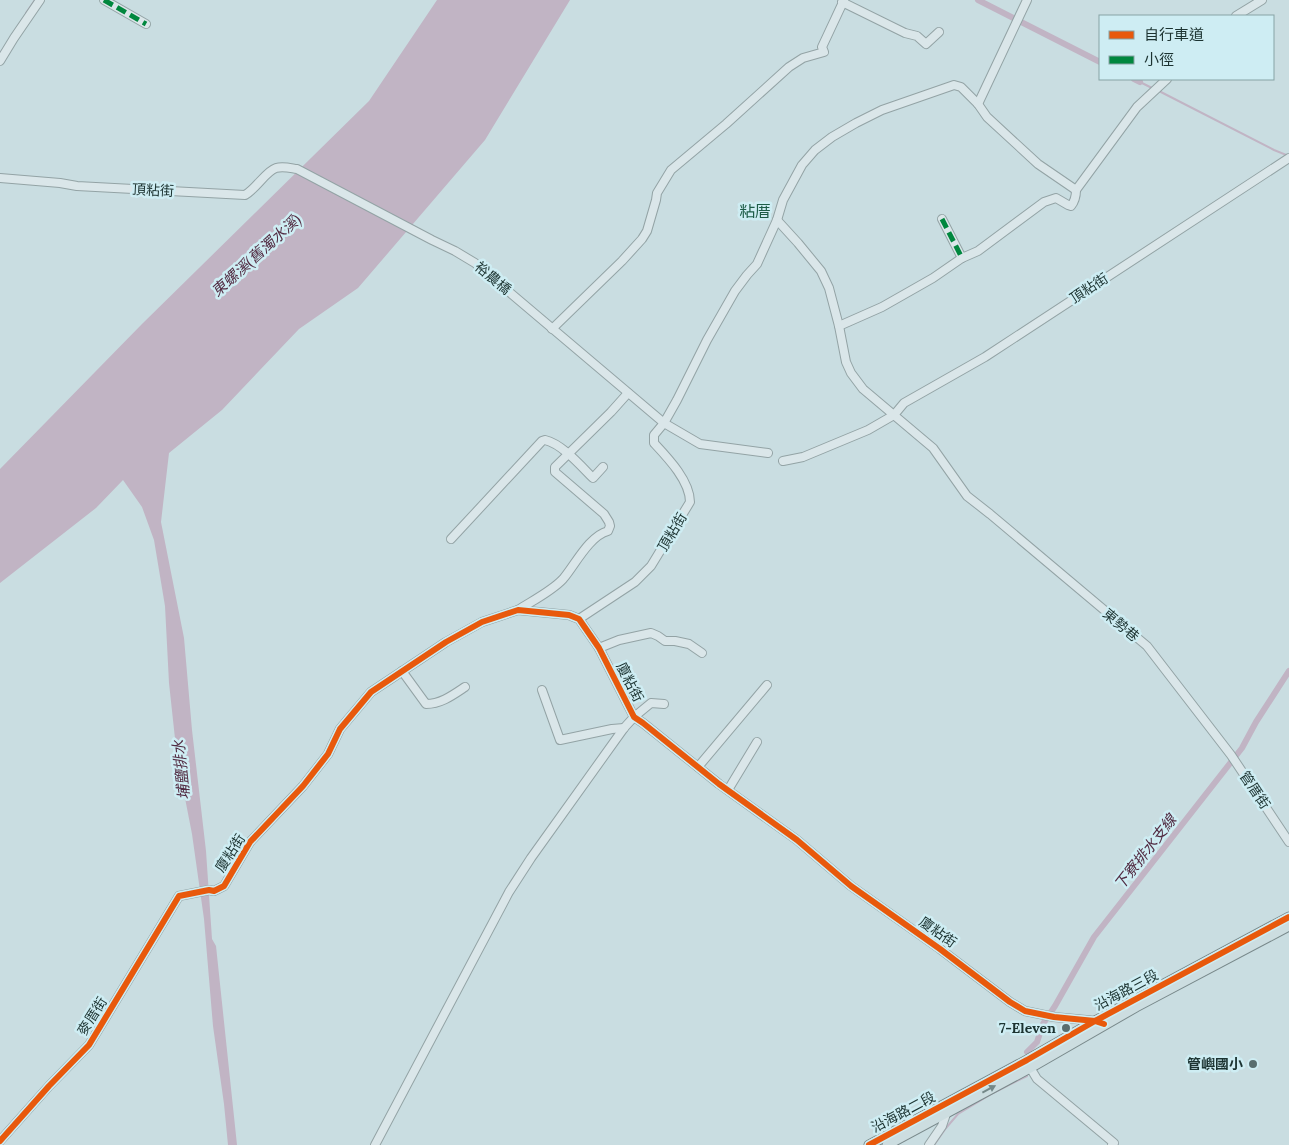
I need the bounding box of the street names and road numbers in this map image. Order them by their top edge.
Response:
street label: 頂粘街 [132,180,174,200]
street label: 裕農橋 [471,258,515,298]
street label: 頂粘街 [1066,269,1112,307]
street label: 頂粘街 [653,509,691,555]
street label: 東勢巷 [1099,605,1143,645]
street label: 廈粘街 [612,659,648,705]
street label: 管厝街 [1236,768,1274,812]
street label: 廈粘街 [211,830,249,876]
street label: 廈粘街 [916,913,960,951]
street label: 沿海路三段 [1091,966,1161,1014]
street label: 麥厝街 [73,993,111,1039]
street label: 沿海路二段 [868,1088,938,1136]

